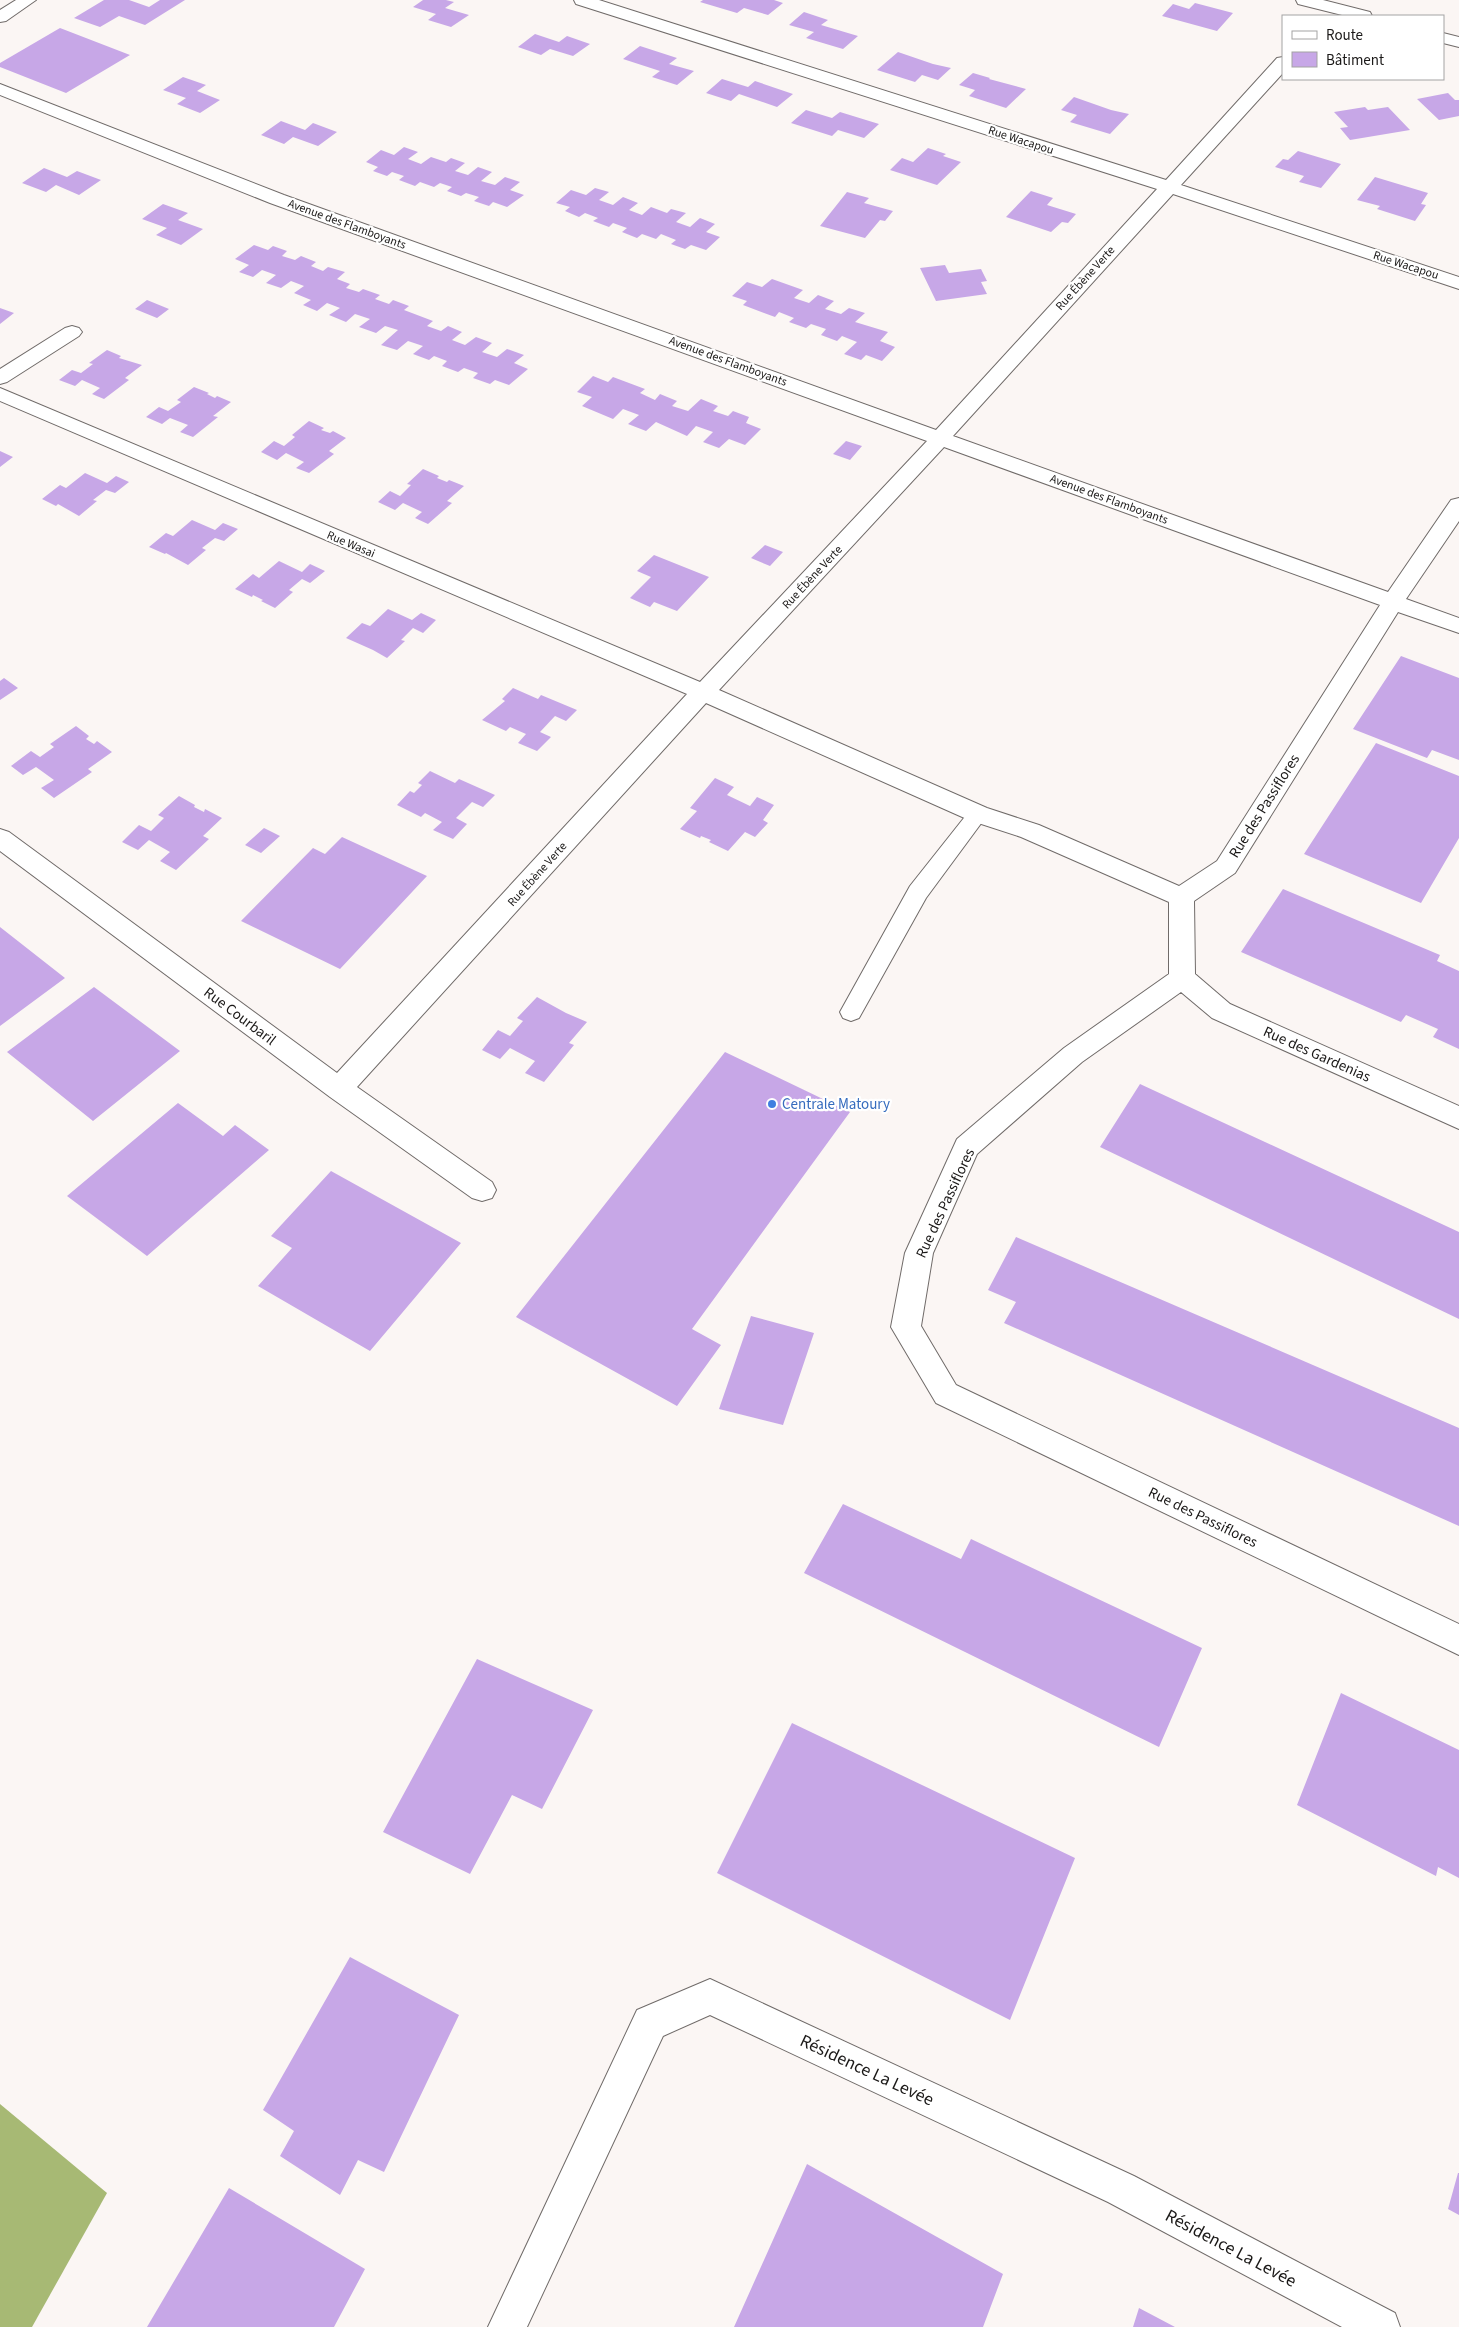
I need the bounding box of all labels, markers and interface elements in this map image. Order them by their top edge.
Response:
legend [1282,15,1444,80]
text: Route [1326,25,1363,46]
text: Bâtiment [1326,50,1384,71]
street label: Rue Wacapou [986,122,1056,159]
street label: Avenue des Flamboyants [285,195,408,254]
street label: Rue Ébène Verte [1052,242,1119,314]
street label: Rue Wacapou [1371,247,1441,284]
street label: Avenue des Flamboyants [666,332,789,391]
street label: Avenue des Flamboyants [1047,470,1170,529]
street label: Rue Wasai [324,527,378,562]
street label: Rue Ébène Verte [778,542,846,613]
street label: Rue des Passiflores [1224,750,1305,862]
street label: Rue Ébène Verte [504,838,571,910]
street label: Rue Courbaril [199,982,280,1051]
street label: Rue des Gardenias [1260,1021,1374,1088]
place label: Centrale Matoury [782,1094,890,1115]
marker: Centrale Matoury [766,1098,778,1110]
street label: Rue des Passiflores [911,1145,980,1262]
street label: Rue des Passiflores [1145,1482,1261,1553]
street label: Résidence La Levée [796,2028,938,2113]
street label: Résidence La Levée [1161,2203,1301,2294]

